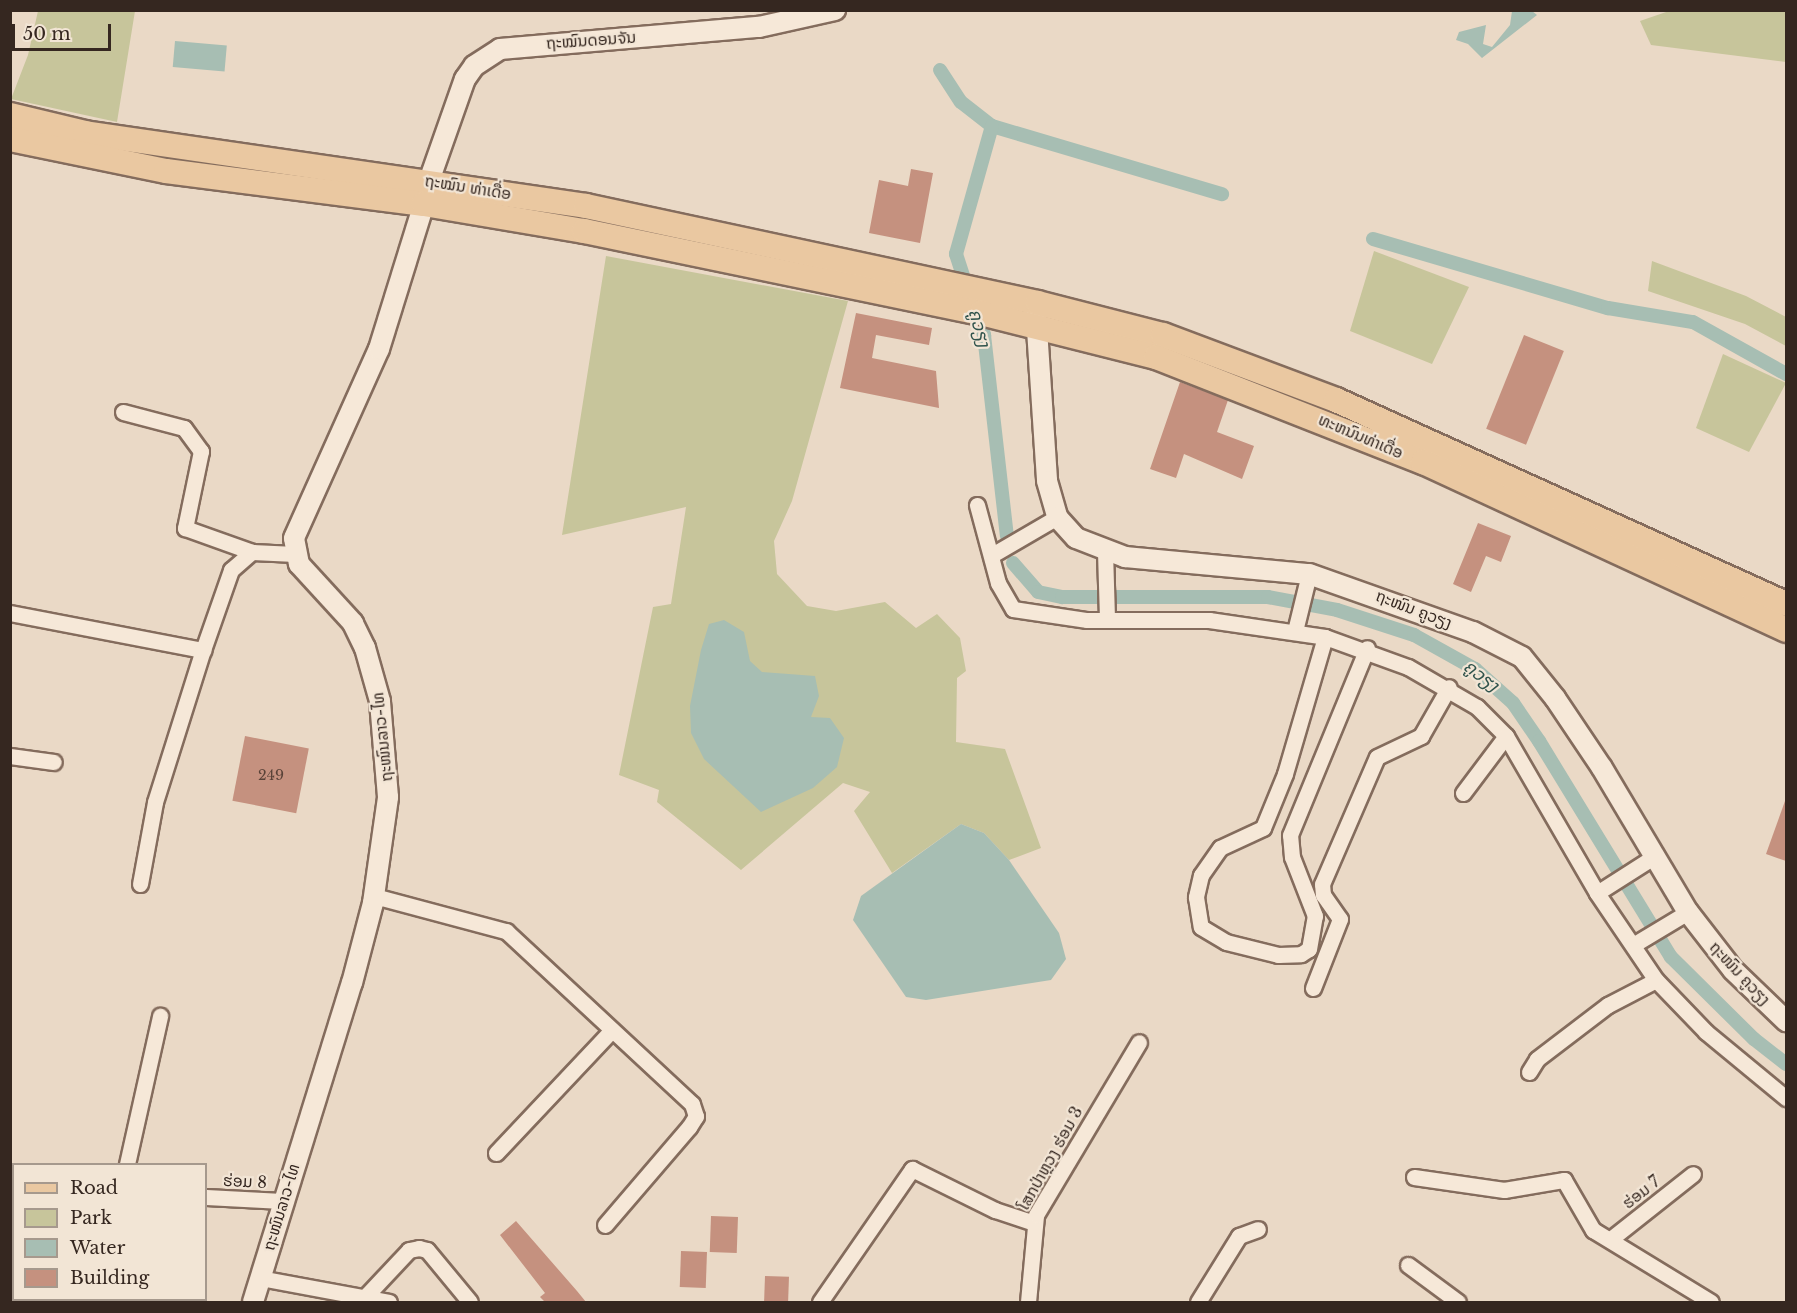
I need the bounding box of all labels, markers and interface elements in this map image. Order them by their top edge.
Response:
scale bar [15,12,114,50]
text: 50 m [23,23,71,45]
street label: ຖະໝົນດອນຈັນ [545,27,637,53]
street label: ຖະໝົນ ທ່າເດື່ອ [423,171,513,203]
water label: ຄູວຽງ [964,307,994,349]
street label: ທະຫນົນທ່າເດື່ອ [1316,410,1406,462]
street label: ຖະໜົນ ຄູວຽງ [1373,586,1455,632]
water label: ຄູວຽງ [1459,656,1503,696]
street label: ຖະໜົນລາວ-ໄທ [368,691,396,783]
house number: 249 [258,767,284,783]
street label: ຖະໜົນ ຄູວຽງ [1706,937,1774,1009]
street label: ໂສກປ່າຫຼວງ ຮ່ອມ 3 [1014,1103,1086,1213]
street label: ຖະໜົນລາວ-ໄທ [259,1161,303,1253]
legend [12,1163,207,1301]
street label: ຮ່ອມ 8 [223,1170,267,1192]
street label: ຮ່ອມ 7 [1618,1171,1664,1213]
text: Road [70,1177,118,1199]
text: Park [70,1207,112,1229]
text: Water [70,1237,125,1259]
text: Building [70,1267,149,1289]

